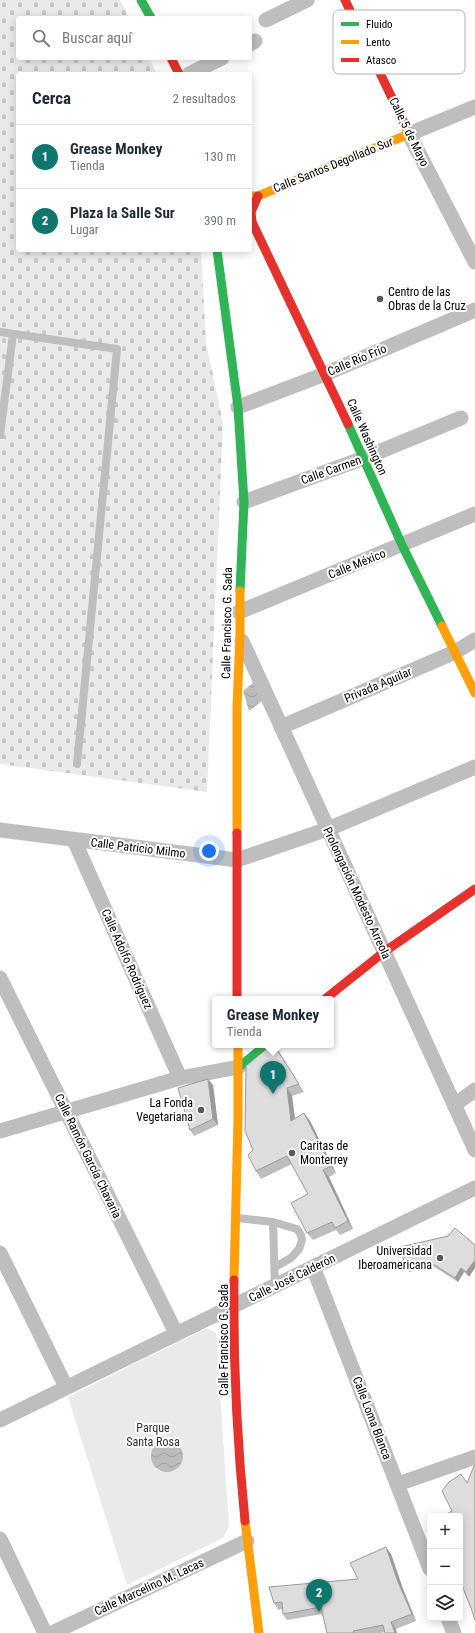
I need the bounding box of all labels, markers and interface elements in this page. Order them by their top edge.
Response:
legend [333,10,465,74]
search box [16,16,252,60]
text: Fluido [366,18,393,31]
icon: search [30,27,52,49]
text: Buscar aquí [62,29,132,47]
text: Lento [366,36,391,49]
text: Atasco [366,54,397,67]
text: Cerca [32,88,71,108]
text: 2 resultados [172,91,236,106]
street label: Calle 5 de Mayo [386,95,432,169]
street label: Calle Santos Degollado Sur [271,134,395,195]
text: Grease Monkey [70,140,162,158]
text: 1 [42,149,48,164]
text: 130 m [204,149,236,164]
text: Tienda [70,158,105,173]
text: Plaza la Salle Sur [70,204,175,222]
text: 2 [42,213,48,228]
text: 390 m [204,213,236,228]
text: Lugar [70,222,99,237]
place label: Centro de las Obras de la Cruz [388,285,466,313]
marker: Centro de las Obras de la Cruz [375,294,385,304]
street label: Calle Río Frío [325,341,389,379]
street label: Calle Washington [344,397,390,478]
street label: Calle Carmen [299,453,363,487]
street label: Calle México [326,546,388,582]
street label: Calle Francisco G. Sada [219,567,235,679]
street label: Privada Aguilar [342,664,414,705]
street label: Prolongación Modesto Arreola [320,825,394,961]
street label: Calle Patricio Milmo [90,835,186,861]
your location [199,841,219,861]
street label: Calle Adolfo Rodríguez [99,907,155,1011]
popup [212,996,334,1048]
text: Grease Monkey [227,1006,319,1024]
text: Tienda [227,1024,262,1039]
pin: 1 [260,1061,286,1094]
street label: Calle Ramón García Chavaria [52,1092,124,1221]
place label: La Fonda Vegetariana [136,1096,193,1124]
marker: La Fonda Vegetariana [196,1105,206,1115]
place label: Caritas de Monterrey [300,1139,348,1167]
marker: Caritas de Monterrey [287,1148,297,1158]
place label: Universidad Iberoamericana [358,1244,432,1272]
street label: Calle José Calderón [247,1251,338,1305]
marker: Universidad Iberoamericana [435,1253,445,1263]
street label: Calle Francisco G. Sada [217,1284,231,1396]
street label: Calle Loma Blanca [350,1374,394,1462]
park label: Parque Santa Rosa [126,1421,180,1449]
map controls [427,1513,463,1621]
button: + [427,1513,463,1549]
button: − [427,1549,463,1585]
street label: Calle Marcelino M. Lacas [92,1555,206,1619]
pin: 2 [306,1579,332,1612]
button: layers [427,1585,463,1621]

